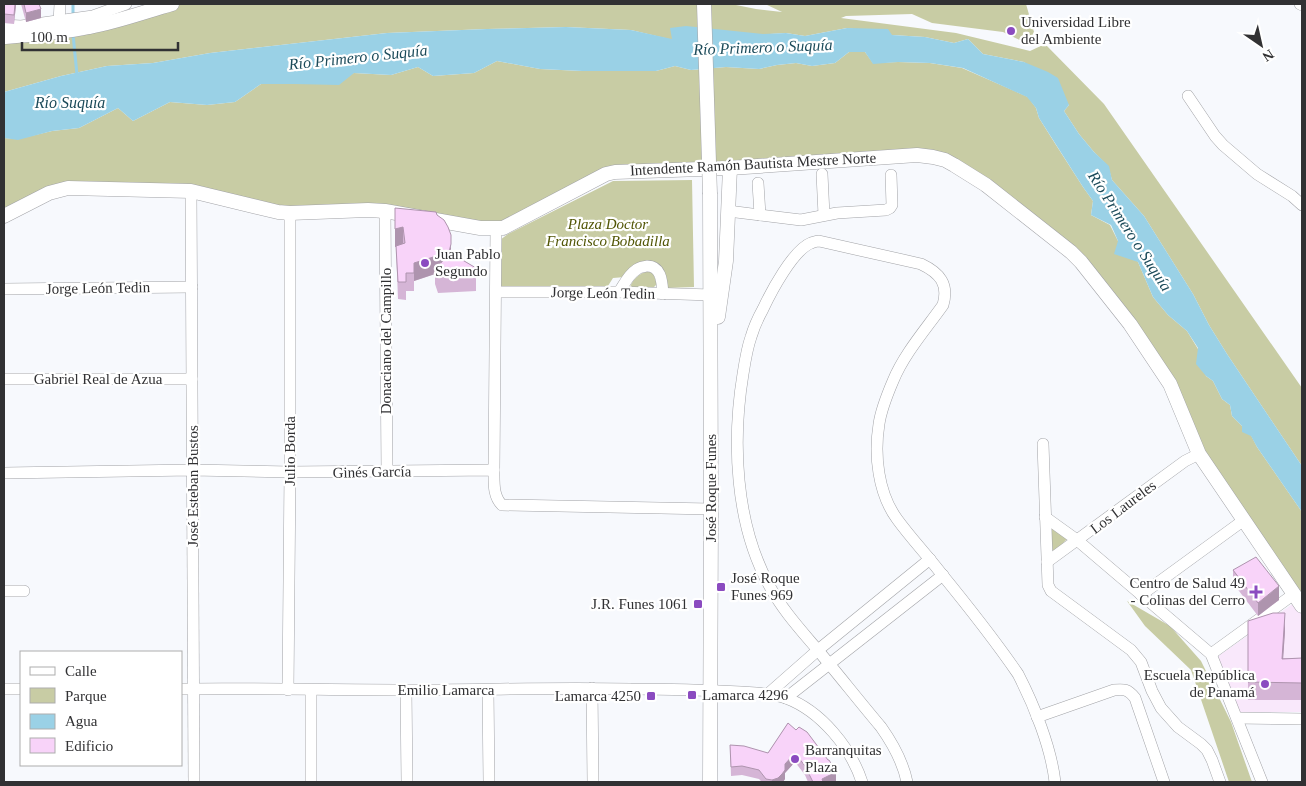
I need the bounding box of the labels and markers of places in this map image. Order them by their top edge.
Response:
place label: Universidad Libre del Ambiente [1021,14,1131,47]
marker: Universidad Libre del Ambiente [1005,25,1017,37]
place label: Juan Pablo Segundo [435,246,500,279]
marker: Juan Pablo Segundo [419,257,431,269]
place label: José Roque Funes 969 [731,570,800,603]
place label: Centro de Salud 49 - Colinas del Cerro [1130,575,1245,608]
marker: José Roque Funes 969 [715,581,727,593]
marker: Centro de Salud 49 - Colinas del Cerro [1249,585,1263,599]
place label: J.R. Funes 1061 [591,596,688,612]
marker: J.R. Funes 1061 [692,598,704,610]
place label: Escuela República de Panamá [1144,667,1255,700]
marker: Escuela República de Panamá [1259,678,1271,690]
place label: Lamarca 4296 [702,687,789,703]
place label: Lamarca 4250 [555,688,641,704]
marker: Lamarca 4296 [686,689,698,701]
marker: Lamarca 4250 [645,690,657,702]
place label: Barranquitas Plaza [805,742,882,775]
marker: Barranquitas Plaza [789,753,801,765]

